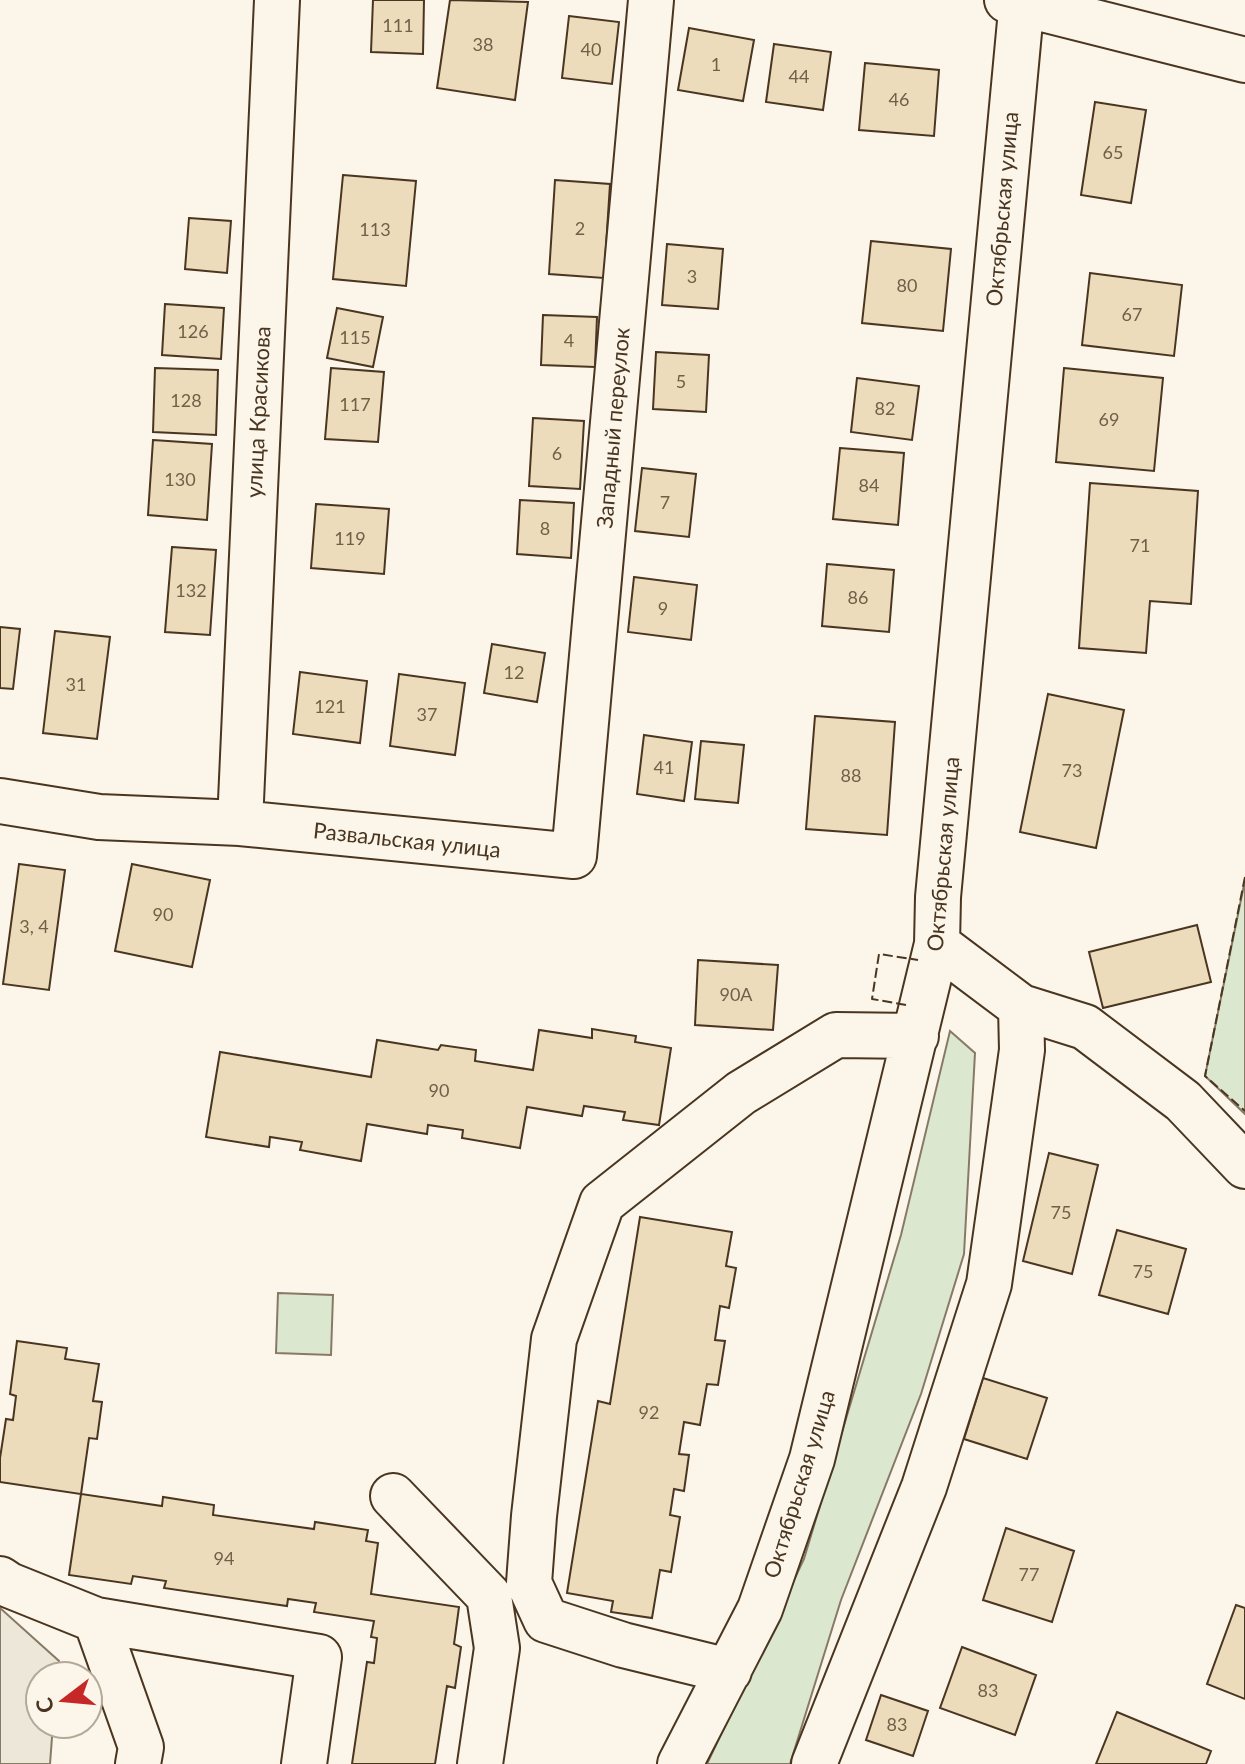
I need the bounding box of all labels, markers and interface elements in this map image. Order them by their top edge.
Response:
house number: 111 [382,14,414,36]
house number: 38 [473,33,493,55]
house number: 40 [581,38,601,60]
house number: 1 [711,53,721,75]
house number: 44 [789,65,809,87]
house number: 46 [889,88,909,110]
street label: Октябрьская улица [980,110,1023,307]
house number: 65 [1103,141,1123,163]
house number: 2 [575,217,585,239]
house number: 113 [359,218,391,240]
house number: 3 [687,265,697,287]
house number: 80 [897,274,917,296]
house number: 67 [1122,303,1142,325]
house number: 126 [177,320,209,342]
street label: улица Красикова [240,325,275,499]
house number: 115 [339,326,371,348]
street label: Западный переулок [590,326,635,530]
house number: 4 [564,329,574,351]
house number: 5 [676,370,686,392]
house number: 128 [170,389,202,411]
house number: 117 [339,393,371,415]
house number: 82 [875,397,895,419]
house number: 69 [1099,408,1119,430]
house number: 6 [552,442,562,464]
house number: 130 [164,468,196,490]
house number: 84 [859,474,879,496]
house number: 7 [660,491,670,513]
house number: 8 [540,517,550,539]
house number: 119 [334,527,366,549]
house number: 71 [1130,534,1150,556]
house number: 132 [175,579,207,601]
house number: 86 [848,586,868,608]
house number: 9 [658,597,668,619]
house number: 12 [504,661,524,683]
house number: 31 [66,673,86,695]
house number: 121 [314,695,346,717]
house number: 37 [417,703,437,725]
street label: Октябрьская улица [921,755,964,952]
house number: 41 [654,756,674,778]
house number: 73 [1062,759,1082,781]
house number: 88 [841,764,861,786]
street label: Развальская улица [312,816,502,863]
house number: 90 [153,903,173,925]
house number: 3, 4 [19,915,49,937]
house number: 90А [719,983,753,1005]
house number: 90 [429,1079,449,1101]
house number: 75 [1051,1201,1071,1223]
house number: 75 [1133,1260,1153,1282]
street label: Октябрьская улица [757,1386,840,1581]
house number: 92 [639,1401,659,1423]
house number: 94 [214,1547,234,1569]
house number: 77 [1019,1563,1039,1585]
north arrow [24,1660,104,1740]
house number: 83 [978,1679,998,1701]
text: С [29,1695,59,1716]
house number: 83 [887,1713,907,1735]

